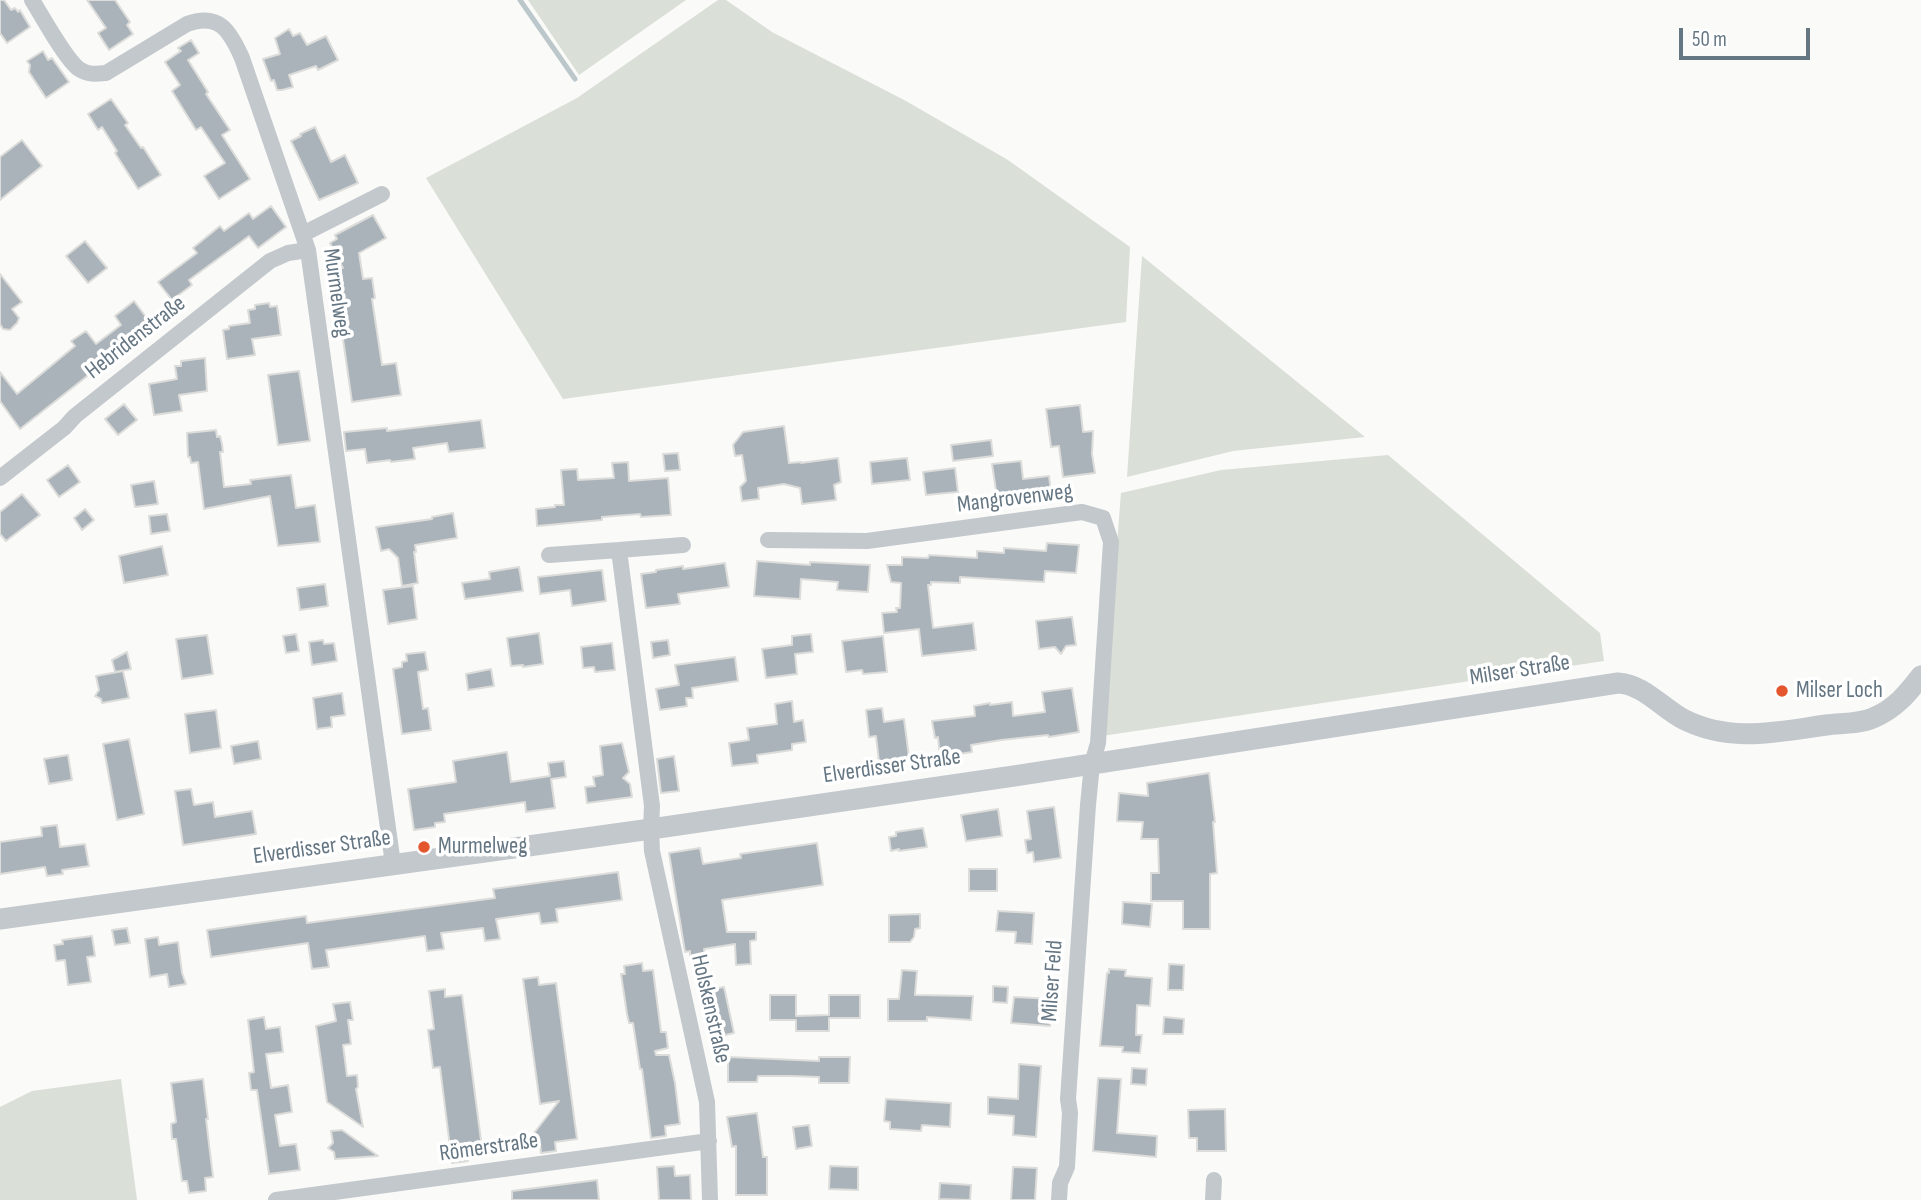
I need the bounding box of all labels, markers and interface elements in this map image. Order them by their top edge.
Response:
scale bar [1683,14,1814,58]
text: 50 m [1692,27,1727,52]
street label: Murmelweg [316,247,356,339]
street label: Hebridenstraße [80,290,192,386]
street label: Mangrovenweg [956,478,1074,520]
street label: Milser Straße [1468,649,1572,693]
place label: Milser Loch [1796,677,1883,705]
marker: Milser Loch [1774,683,1790,699]
street label: Elverdisser Straße [822,744,962,790]
street label: Elverdisser Straße [252,825,392,871]
place label: Murmelweg [438,833,527,861]
marker: Murmelweg [416,839,432,855]
street label: Milser Feld [1036,939,1070,1023]
street label: Holskenstraße [684,952,736,1066]
street label: Römerstraße [438,1127,540,1169]

